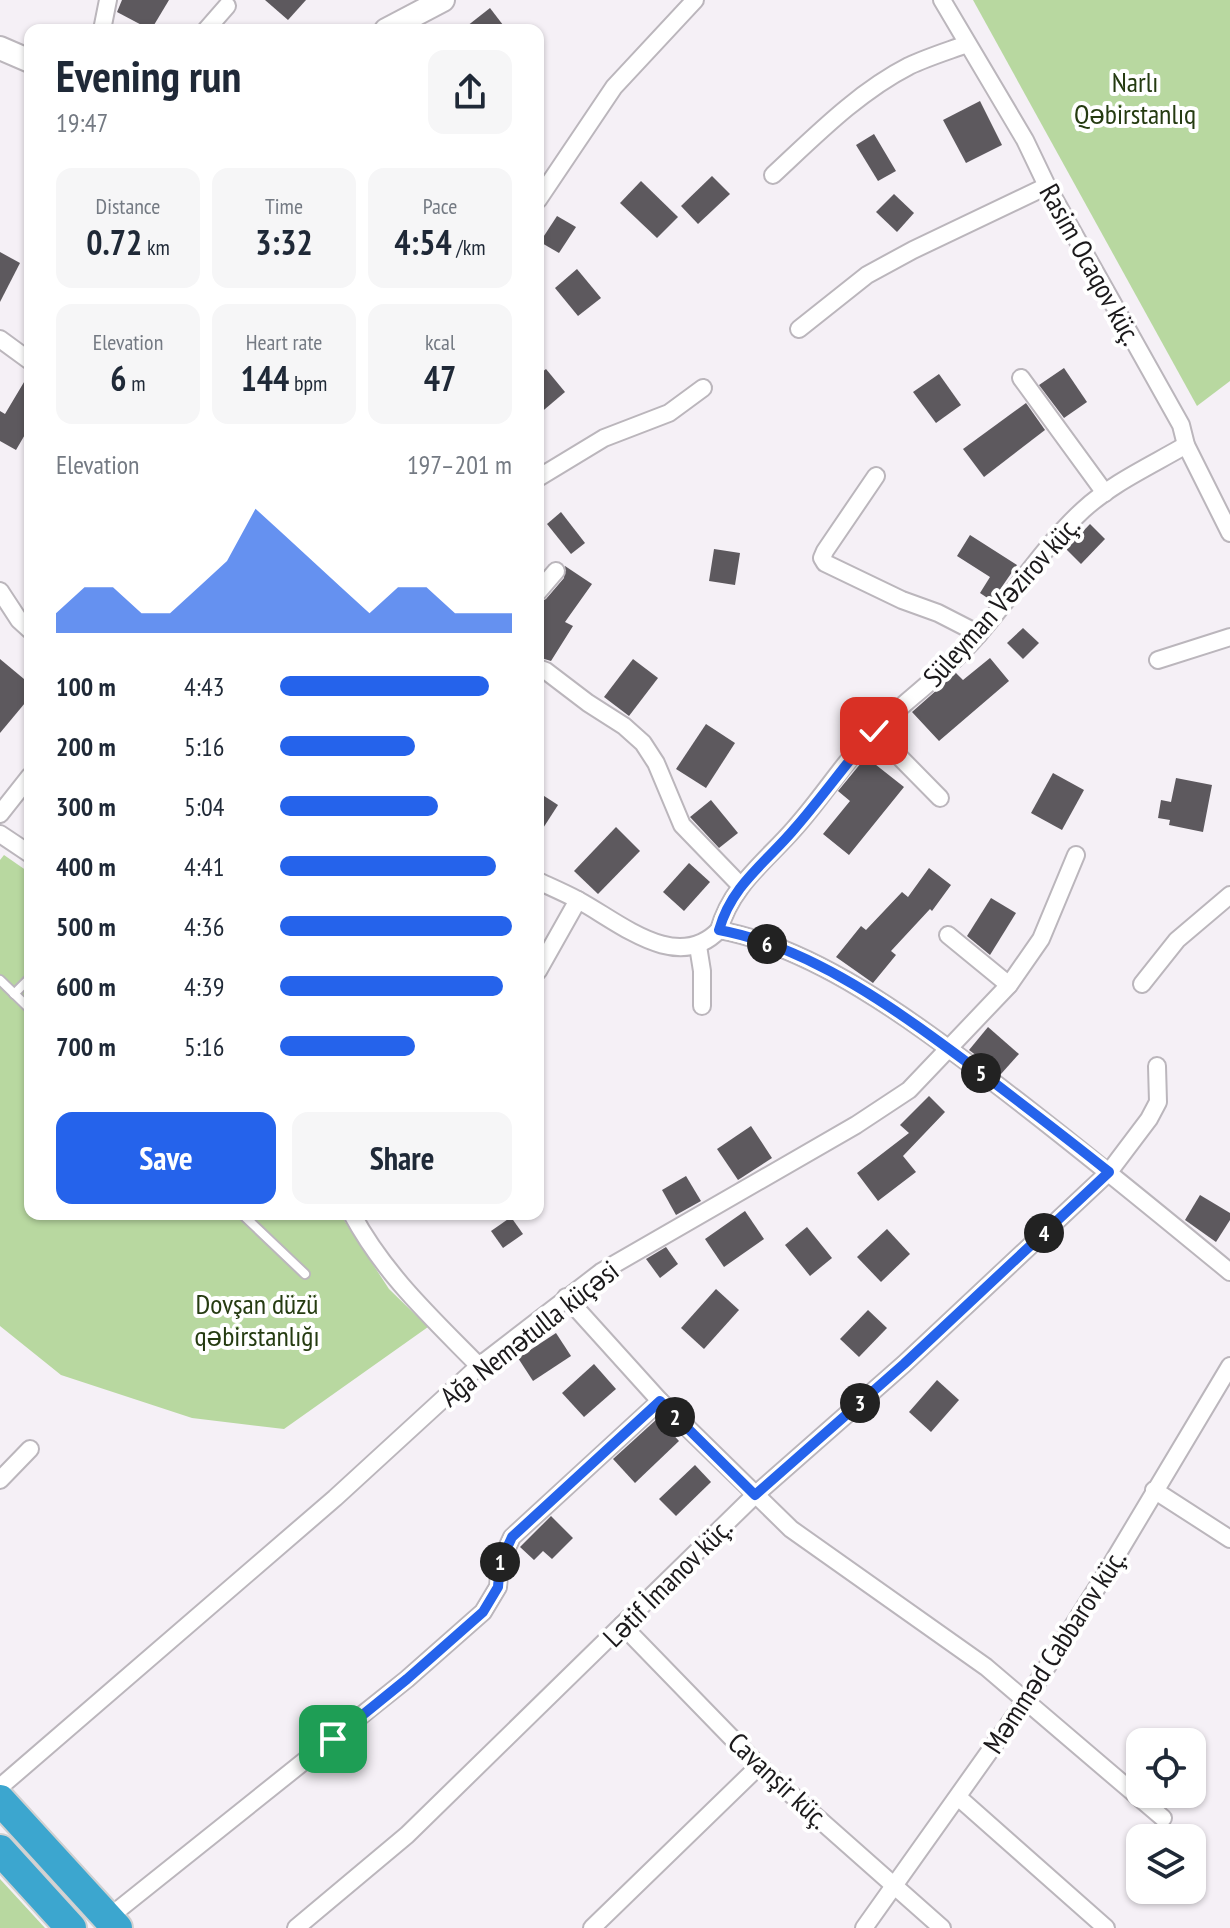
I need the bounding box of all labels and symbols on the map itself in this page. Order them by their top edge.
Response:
park label: Narlı Qəbirstanlıq [1074,63,1196,132]
street label: Rasim Ocaqov küç. [1031,177,1151,351]
street label: Süleyman Vəzirov küç. [915,508,1087,694]
pin [840,697,908,765]
pin: 6 [747,924,787,964]
pin: 5 [961,1053,1001,1093]
pin: 4 [1024,1213,1064,1253]
street label: Ağa Nemətulla küçəsi [432,1252,626,1414]
park label: Dovşan düzü qəbirstanlığı [195,1285,320,1354]
pin: 3 [840,1383,880,1423]
pin: 2 [655,1397,695,1437]
street label: Lətif İmanov küç. [594,1509,740,1655]
pin: 1 [480,1542,520,1582]
street label: Məmməd Cabbarov küç. [974,1542,1134,1760]
pin [299,1705,367,1773]
street label: Cavanşir küç. [721,1724,837,1836]

